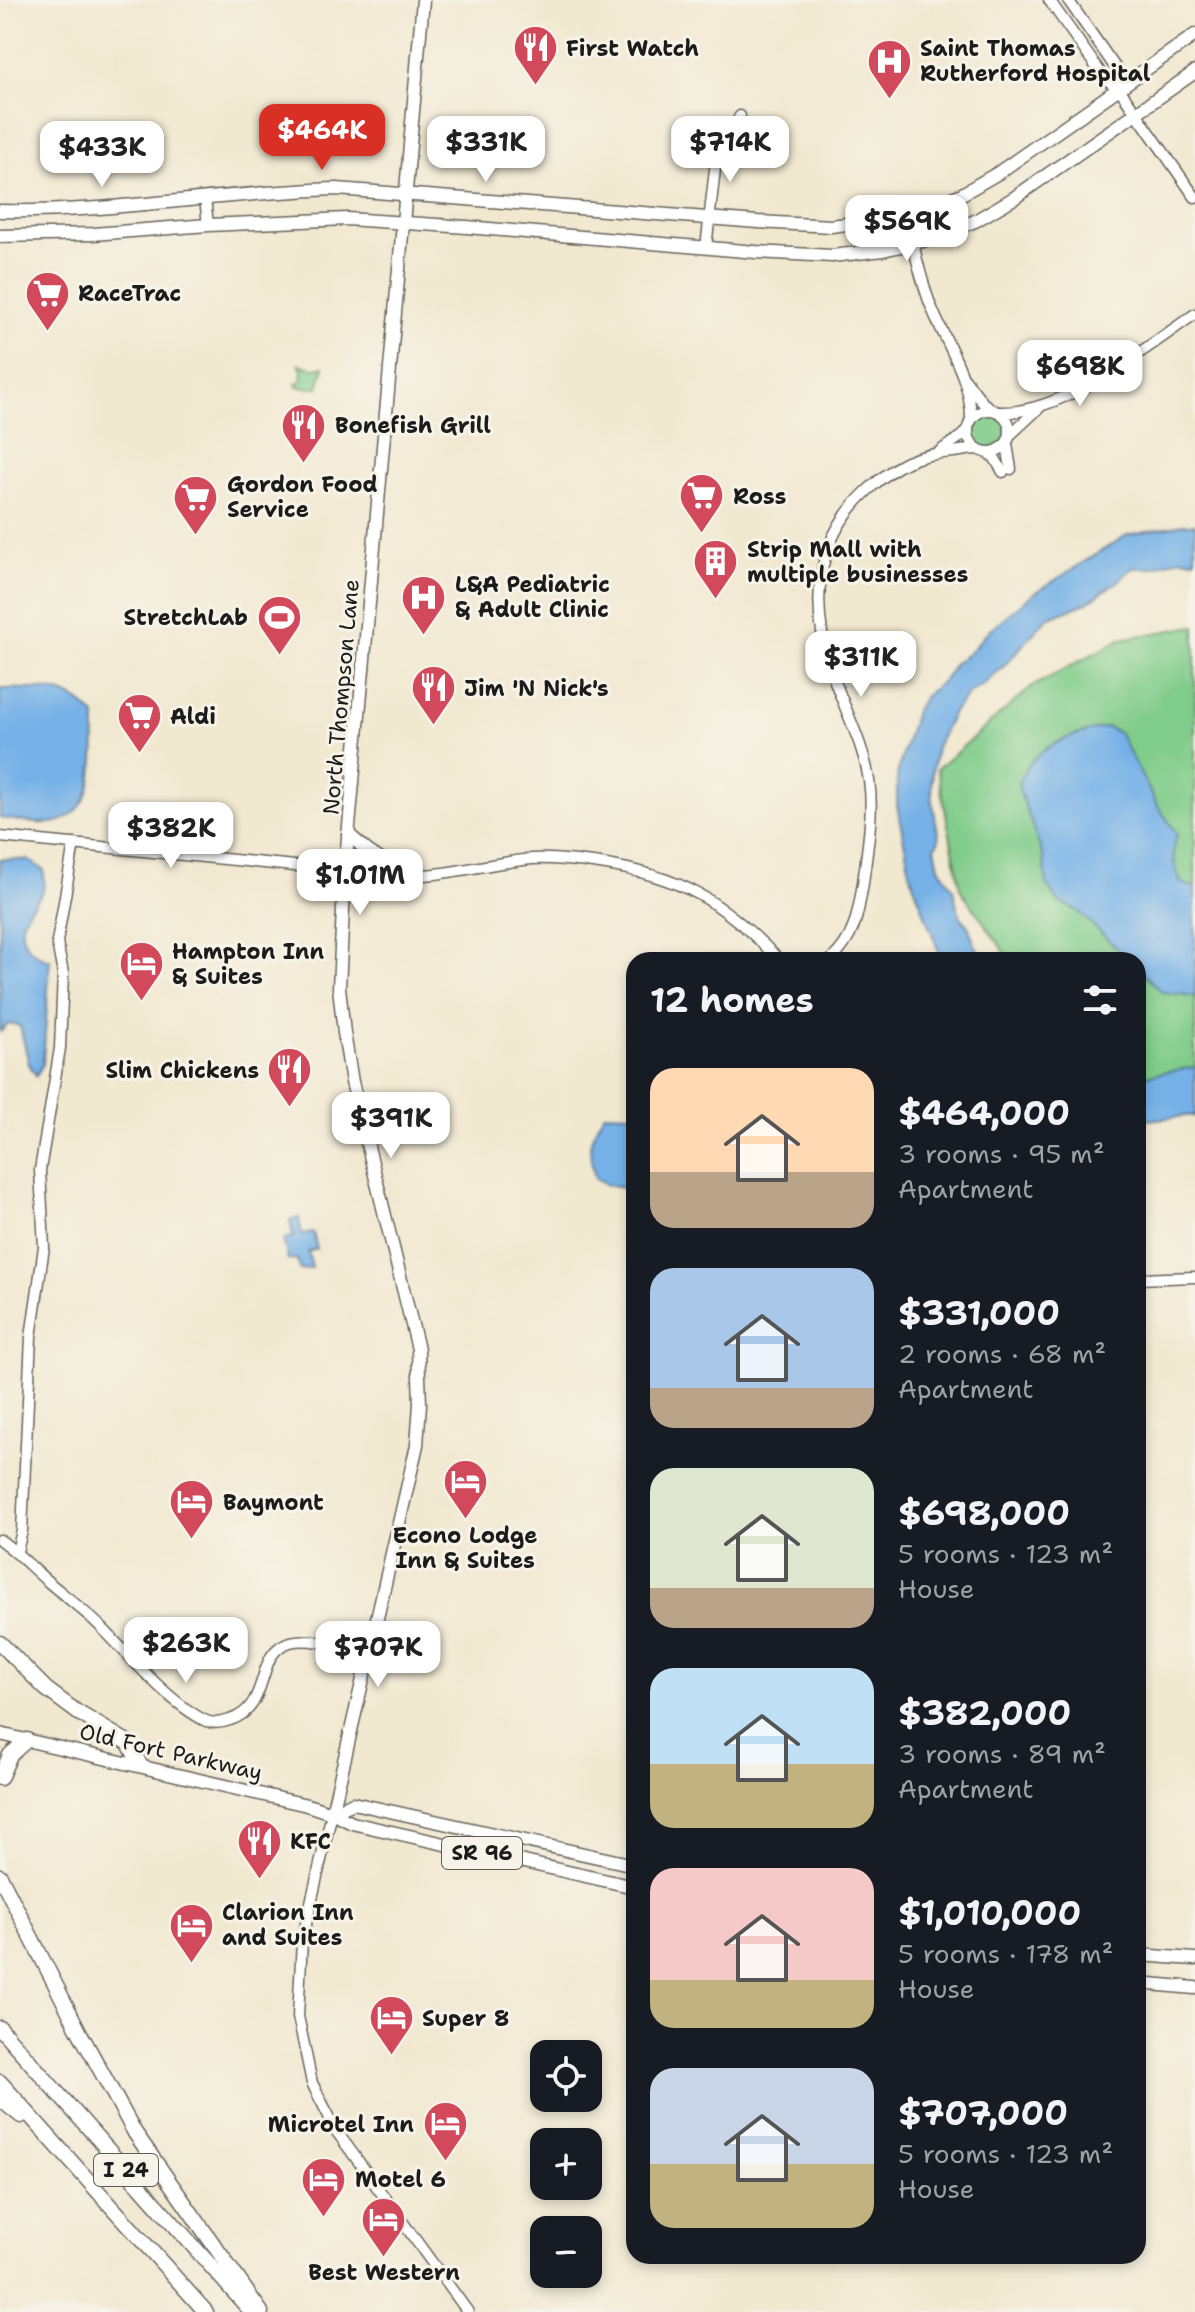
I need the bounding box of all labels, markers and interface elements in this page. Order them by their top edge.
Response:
restaurant icon: First Watch [511,24,559,87]
place label: First Watch [566,34,699,63]
place label: Saint Thomas Rutherford Hospital [920,34,1151,88]
hospital icon: Saint Thomas Rutherford Hospital [865,37,913,100]
pin: $464K [266,104,378,172]
text: $464K [277,112,367,147]
pin: $331K [430,116,542,184]
pin: $714K [674,116,786,184]
pin: $433K [46,121,158,189]
text: $331K [445,124,527,159]
text: $714K [689,124,771,159]
text: $433K [58,129,146,164]
pin: $569K [851,195,963,263]
text: $569K [863,203,951,238]
supermarket icon: RaceTrac [23,269,71,332]
place label: RaceTrac [78,279,181,308]
pin: $698K [1024,340,1136,408]
text: $698K [1035,348,1125,383]
restaurant icon: Bonefish Grill [280,401,328,464]
place label: Bonefish Grill [335,411,491,440]
place label: Gordon Food Service [227,470,378,524]
supermarket icon: Ross [678,472,726,535]
supermarket icon: Gordon Food Service [172,473,220,536]
place label: Ross [733,482,786,511]
place label: Strip Mall with multiple businesses [747,535,968,589]
building icon: Strip Mall with multiple businesses [692,538,740,601]
place label: L&A Pediatric & Adult Clinic [455,570,610,624]
hospital icon: L&A Pediatric & Adult Clinic [400,573,448,636]
street label: North Thompson Lane [316,578,366,816]
sports icon: StretchLab [255,593,303,656]
place label: StretchLab [123,603,248,632]
pin: $311K [805,631,917,699]
text: $311K [823,639,899,674]
restaurant icon: Jim 'N Nick's [409,664,457,727]
place label: Jim 'N Nick's [464,674,609,703]
supermarket icon: Aldi [115,692,163,755]
place label: Aldi [170,702,216,731]
pin: $382K [115,802,227,870]
text: $382K [126,810,216,845]
pin: $1.01M [295,849,425,917]
text: $1.01M [315,857,405,892]
place label: Hampton Inn & Suites [172,937,324,991]
hotel icon: Hampton Inn & Suites [117,940,165,1003]
text: 12 homes [650,977,814,1023]
icon: filters [1078,978,1122,1022]
restaurant icon: Slim Chickens [266,1046,314,1109]
place label: Slim Chickens [105,1056,259,1085]
text: $464,000 [898,1090,1070,1136]
pin: $391K [335,1092,447,1160]
text: $391K [350,1100,432,1135]
icon: home [714,1100,810,1196]
text: 3 rooms · 95 m² [898,1136,1105,1171]
text: Apartment [898,1171,1034,1206]
text: $331,000 [898,1290,1060,1336]
icon: home [714,1300,810,1396]
text: 2 rooms · 68 m² [898,1336,1106,1371]
text: Apartment [898,1371,1034,1406]
hotel icon: Econo Lodge Inn & Suites [441,1458,489,1521]
hotel icon: Baymont [168,1478,216,1541]
place label: Baymont [223,1488,324,1517]
text: $698,000 [898,1490,1070,1536]
icon: home [714,1500,810,1596]
place label: Econo Lodge Inn & Suites [393,1521,537,1575]
text: 5 rooms · 123 m² [898,1536,1113,1571]
text: House [898,1571,974,1606]
pin: $263K [130,1617,242,1685]
pin: $707K [322,1621,434,1689]
text: $263K [142,1625,230,1660]
text: $707K [333,1629,423,1664]
text: $382,000 [898,1690,1071,1736]
icon: home [714,1700,810,1796]
street label: Old Fort Parkway [77,1717,265,1787]
text: 3 rooms · 89 m² [898,1736,1106,1771]
text: Apartment [898,1771,1034,1806]
restaurant icon: KFC [235,1817,283,1880]
place label: KFC [290,1827,331,1856]
road number: SR 96 [442,1837,522,1869]
text: $1,010,000 [898,1890,1081,1936]
place label: Clarion Inn and Suites [222,1898,354,1952]
icon: home [714,1900,810,1996]
hotel icon: Clarion Inn and Suites [167,1901,215,1964]
text: 5 rooms · 178 m² [898,1936,1114,1971]
text: House [898,1971,974,2006]
hotel icon: Super 8 [367,1994,415,2057]
place label: Super 8 [422,2004,509,2033]
map controls [530,2040,602,2288]
button: locate [530,2040,602,2112]
text: $707,000 [898,2090,1068,2136]
hotel icon: Microtel Inn [421,2100,469,2163]
icon: home [714,2100,810,2196]
place label: Microtel Inn [268,2110,414,2139]
button: + [530,2128,602,2200]
text: 5 rooms · 123 m² [898,2136,1113,2171]
road number: I 24 [94,2154,158,2186]
hotel icon: Motel 6 [300,2155,348,2218]
place label: Motel 6 [355,2165,446,2194]
text: House [898,2171,974,2206]
hotel icon: Best Western [360,2195,408,2258]
button: − [530,2216,602,2288]
place label: Best Western [308,2258,460,2287]

